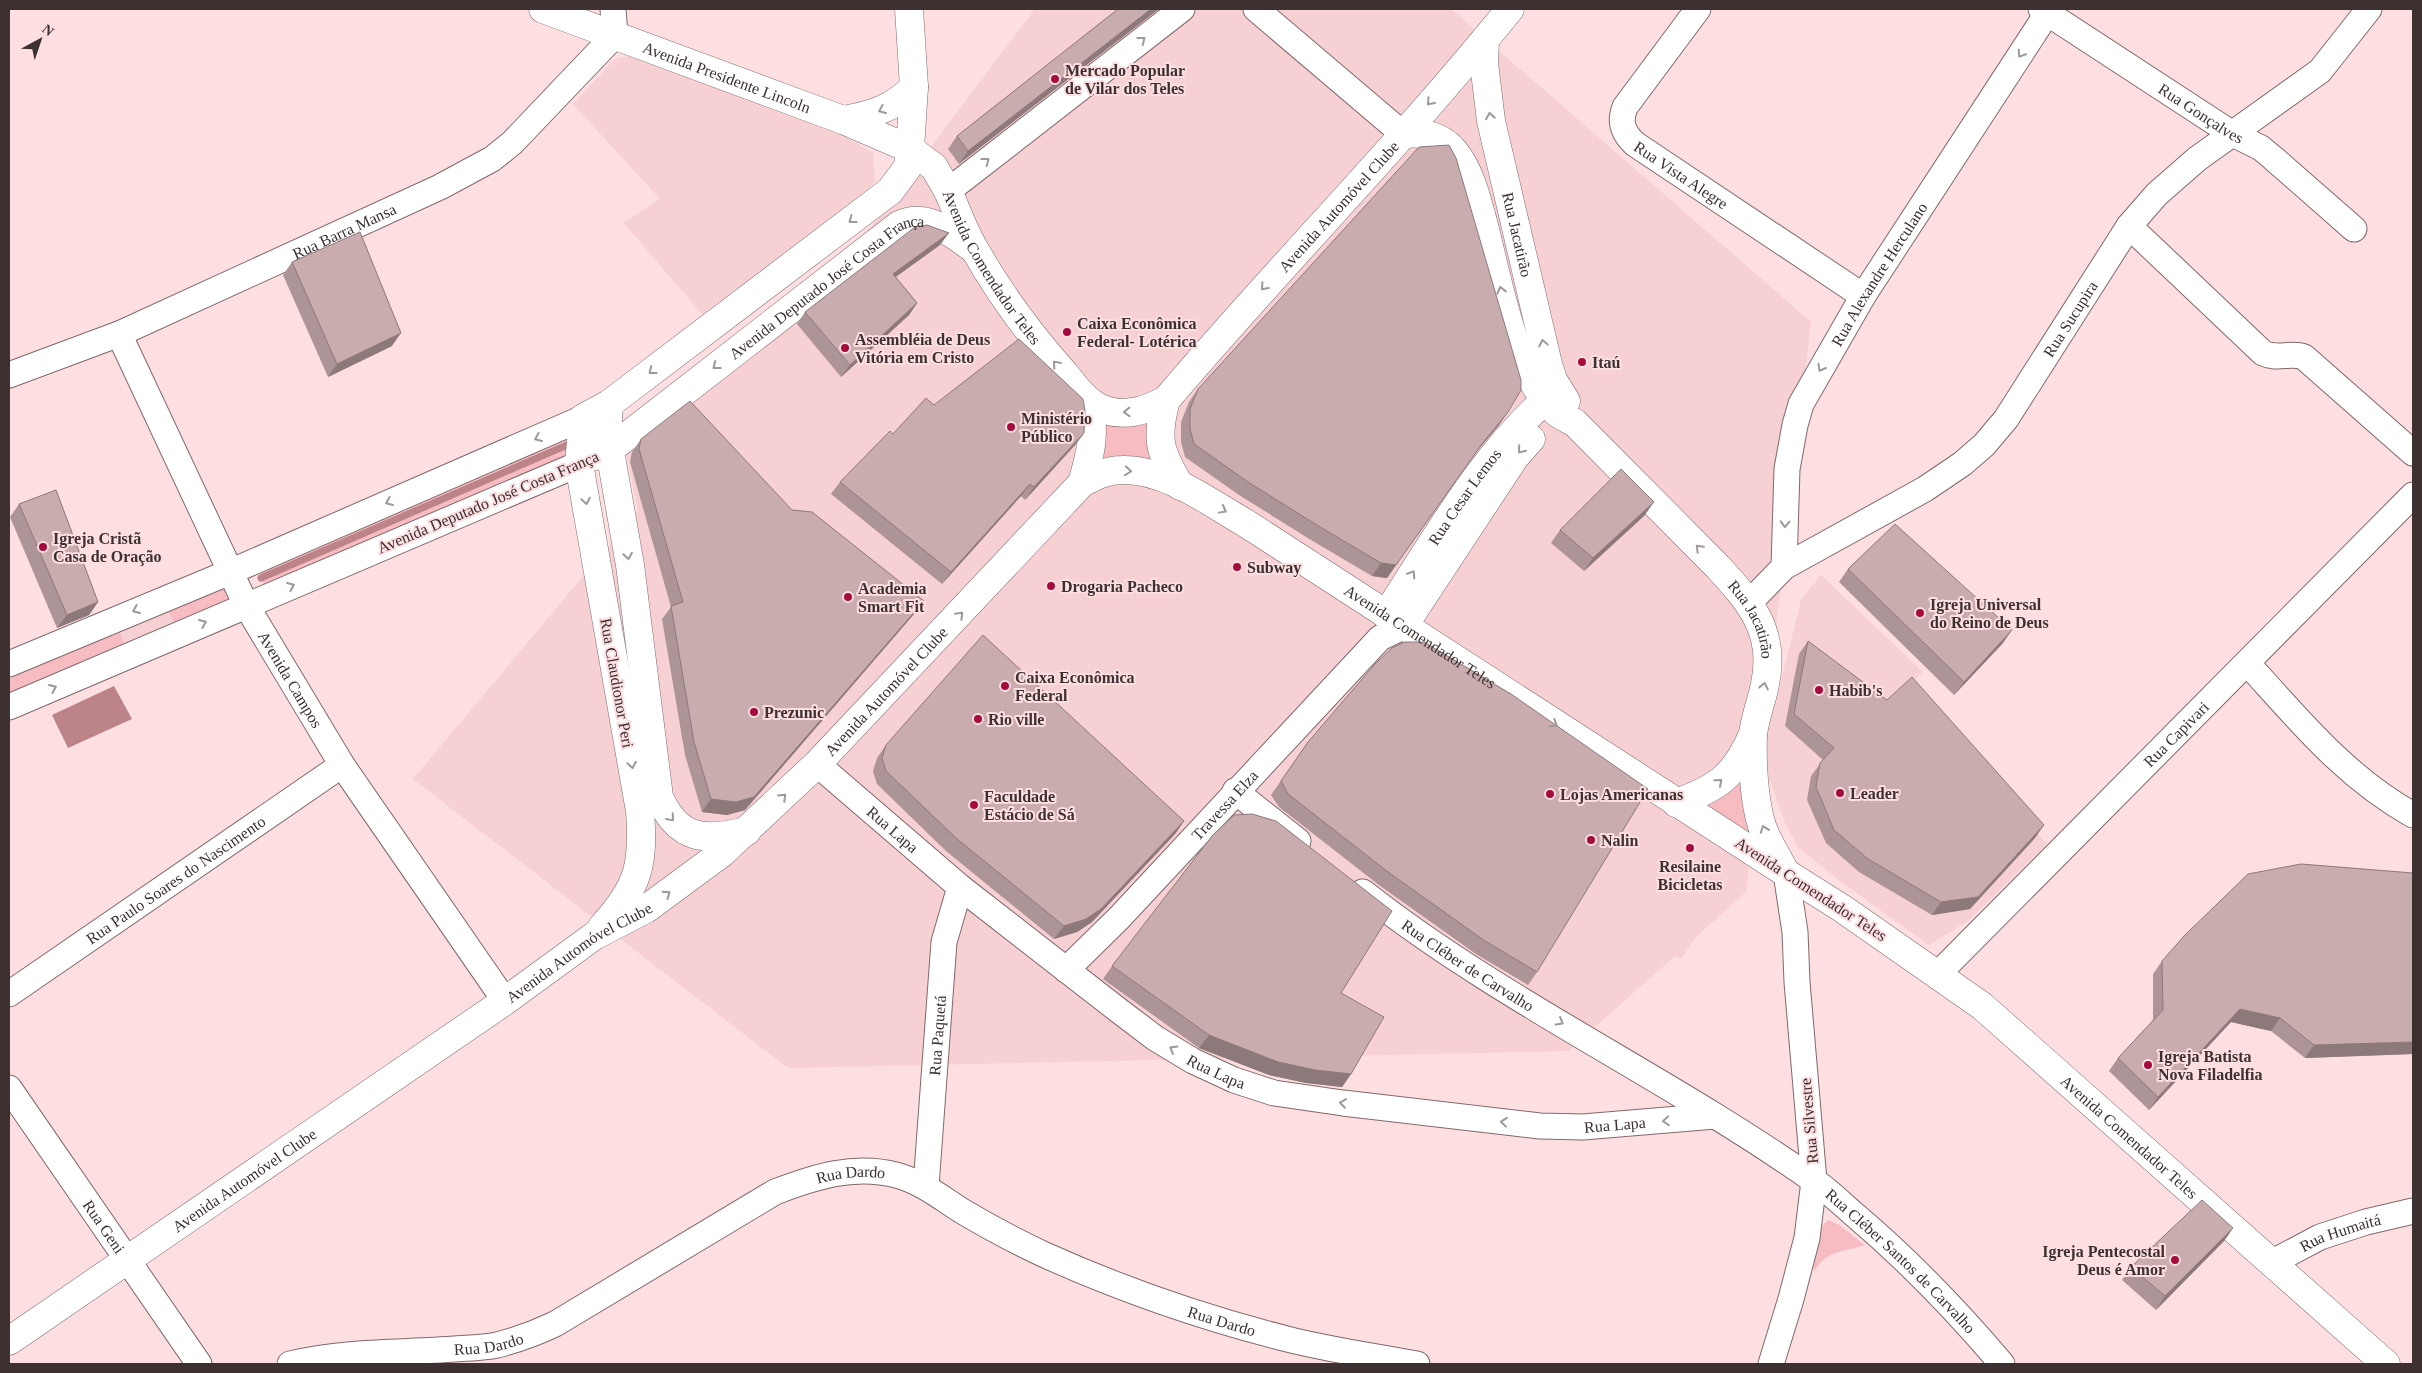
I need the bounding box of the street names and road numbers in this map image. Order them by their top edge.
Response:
street label: Avenida Presidente Lincoln [641,38,813,116]
street label: Rua Gonçalves [2156,80,2246,146]
street label: Avenida Automóvel Clube [1275,137,1402,275]
street label: Rua Vista Alegre [1631,137,1731,212]
street label: Avenida Comendador Teles [940,187,1045,347]
street label: Rua Jacatirão [1499,190,1536,279]
street label: Rua Alexandre Herculano [1828,199,1930,349]
street label: Rua Barra Mansa [290,200,399,262]
street label: Avenida Deputado José Costa França [726,212,925,362]
street label: Rua Sucupira [2039,278,2100,360]
street label: Rua Cesar Lemos [1425,445,1504,548]
street label: Avenida Deputado José Costa França [375,448,602,557]
street label: Rua Jacatirão [1725,577,1776,659]
street label: Avenida Comendador Teles [1341,581,1499,691]
street label: Rua Claudionor Peri [597,617,637,750]
street label: Avenida Automóvel Clube [821,623,950,759]
street label: Avenida Campos [255,628,326,731]
street label: Rua Capivari [2140,697,2212,770]
street label: Travessa Elza [1188,767,1261,843]
street label: Rua Lapa [864,803,922,856]
street label: Rua Paulo Soares do Nascimento [83,812,268,947]
street label: Avenida Comendador Teles [1732,834,1890,944]
street label: Avenida Automóvel Clube [503,899,655,1006]
street label: Rua Cléber de Carvalho [1399,916,1537,1014]
street label: Rua Paquetá [926,995,949,1076]
street label: Rua Lapa [1184,1051,1247,1091]
street label: Avenida Comendador Teles [2058,1072,2201,1202]
street label: Rua Silvestre [1797,1078,1821,1164]
street label: Rua Lapa [1583,1113,1646,1135]
street label: Avenida Automóvel Clube [169,1125,319,1235]
street label: Rua Dardo [814,1162,886,1186]
street label: Rua Cléber Santos de Carvalho [1823,1185,1979,1336]
street label: Rua Geni [80,1196,129,1257]
street label: Rua Humaitá [2297,1210,2382,1255]
street label: Rua Dardo [1186,1302,1258,1339]
street label: Rua Dardo [453,1329,525,1358]

